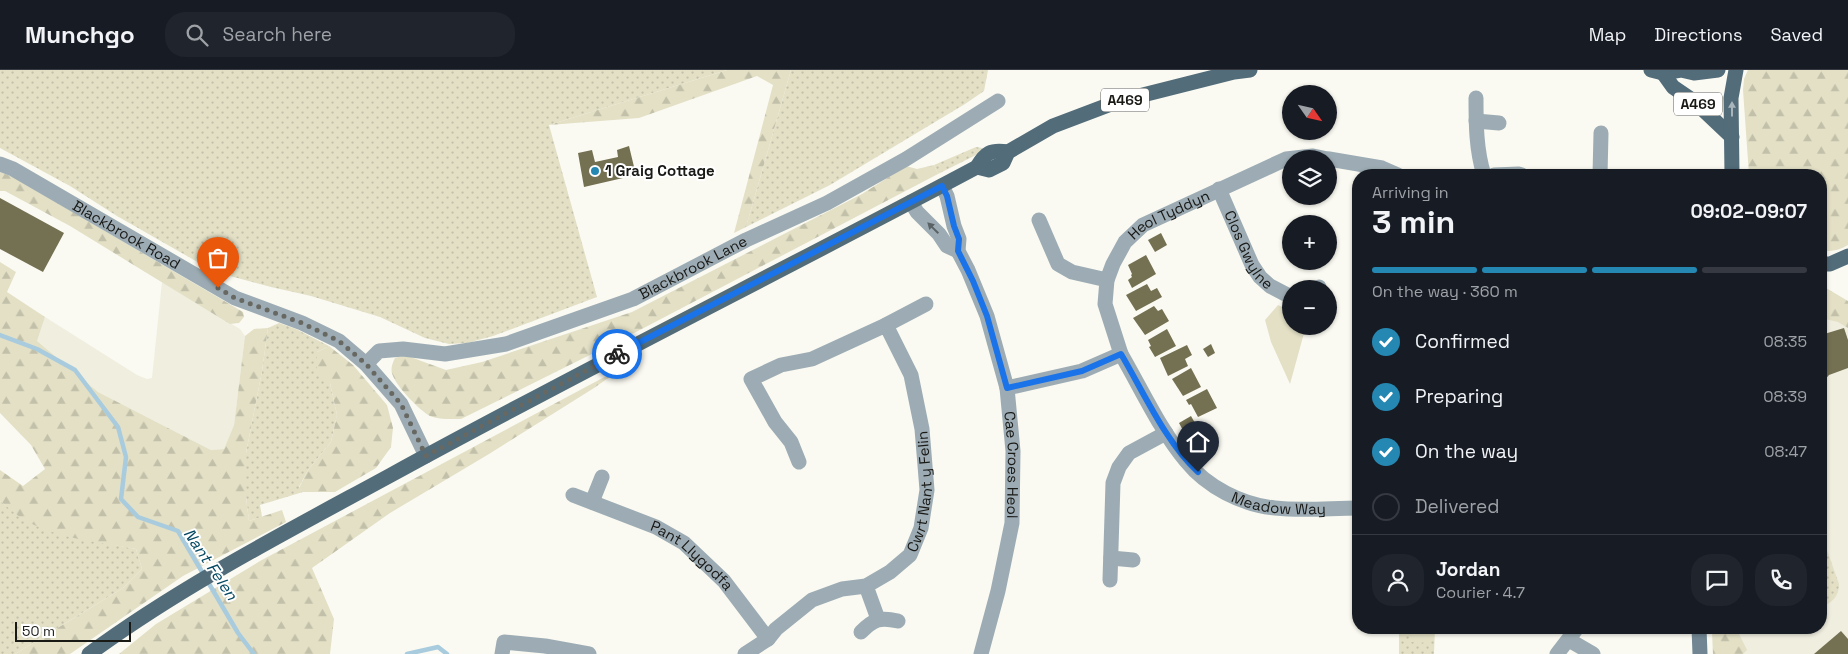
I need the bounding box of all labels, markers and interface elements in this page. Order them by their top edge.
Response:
search box [165,12,515,57]
text: Munchgo [25,19,135,50]
icon: search [183,21,211,49]
text: Search here [223,22,332,47]
text: Map [1589,23,1626,46]
text: Directions [1654,23,1743,46]
text: Saved [1771,23,1823,46]
north arrow [1282,85,1338,140]
map controls [1282,85,1337,335]
road number: A469 [1101,88,1149,112]
road number: A469 [1674,92,1722,116]
one-way arrow [1728,101,1736,117]
button: layers [1282,150,1337,205]
place label: 1 Graig Cottage [605,161,715,180]
marker: 1 Graig Cottage [589,165,601,177]
text: Arriving in [1372,182,1449,203]
street label: Heol Tyddyn [1123,186,1213,243]
street label: Blackbrook Road [69,196,184,273]
text: 09:02–09:07 [1690,199,1807,224]
text: 3 min [1372,202,1455,242]
street label: Clos Gwylne [1220,207,1277,293]
button: + [1282,215,1337,270]
one-way arrow [927,223,939,235]
street label: Blackbrook Lane [635,231,750,303]
pin [197,237,239,288]
icon: bag [204,244,232,272]
button: − [1282,280,1337,335]
text: On the way · 360 m [1372,281,1518,302]
icon: check [1372,328,1400,356]
courier [592,329,642,379]
text: Confirmed [1415,329,1510,354]
text: 08:35 [1763,331,1807,352]
icon: bike [603,340,631,368]
icon: check [1372,383,1400,411]
text: Preparing [1415,384,1503,409]
text: 08:39 [1763,386,1807,407]
street label: Cae Croes Heol [1000,410,1023,519]
pin [1177,421,1219,472]
icon: home [1184,428,1212,456]
street label: Cwrt Nant y Felin [902,430,936,555]
icon: check [1372,438,1400,466]
text: On the way [1415,439,1518,464]
text: 08:47 [1764,441,1807,462]
street label: Meadow Way [1229,487,1326,518]
text: Delivered [1415,494,1500,519]
street label: Pant Llygodfa [648,516,738,594]
water label: Nant Felen [179,524,243,605]
button: person [1372,554,1424,606]
button: chat [1691,554,1743,606]
button: phone [1755,554,1807,606]
text: Jordan [1436,557,1501,582]
text: Courier · 4.7 [1436,582,1525,603]
scale bar [15,619,131,642]
text: 50 m [22,622,55,640]

